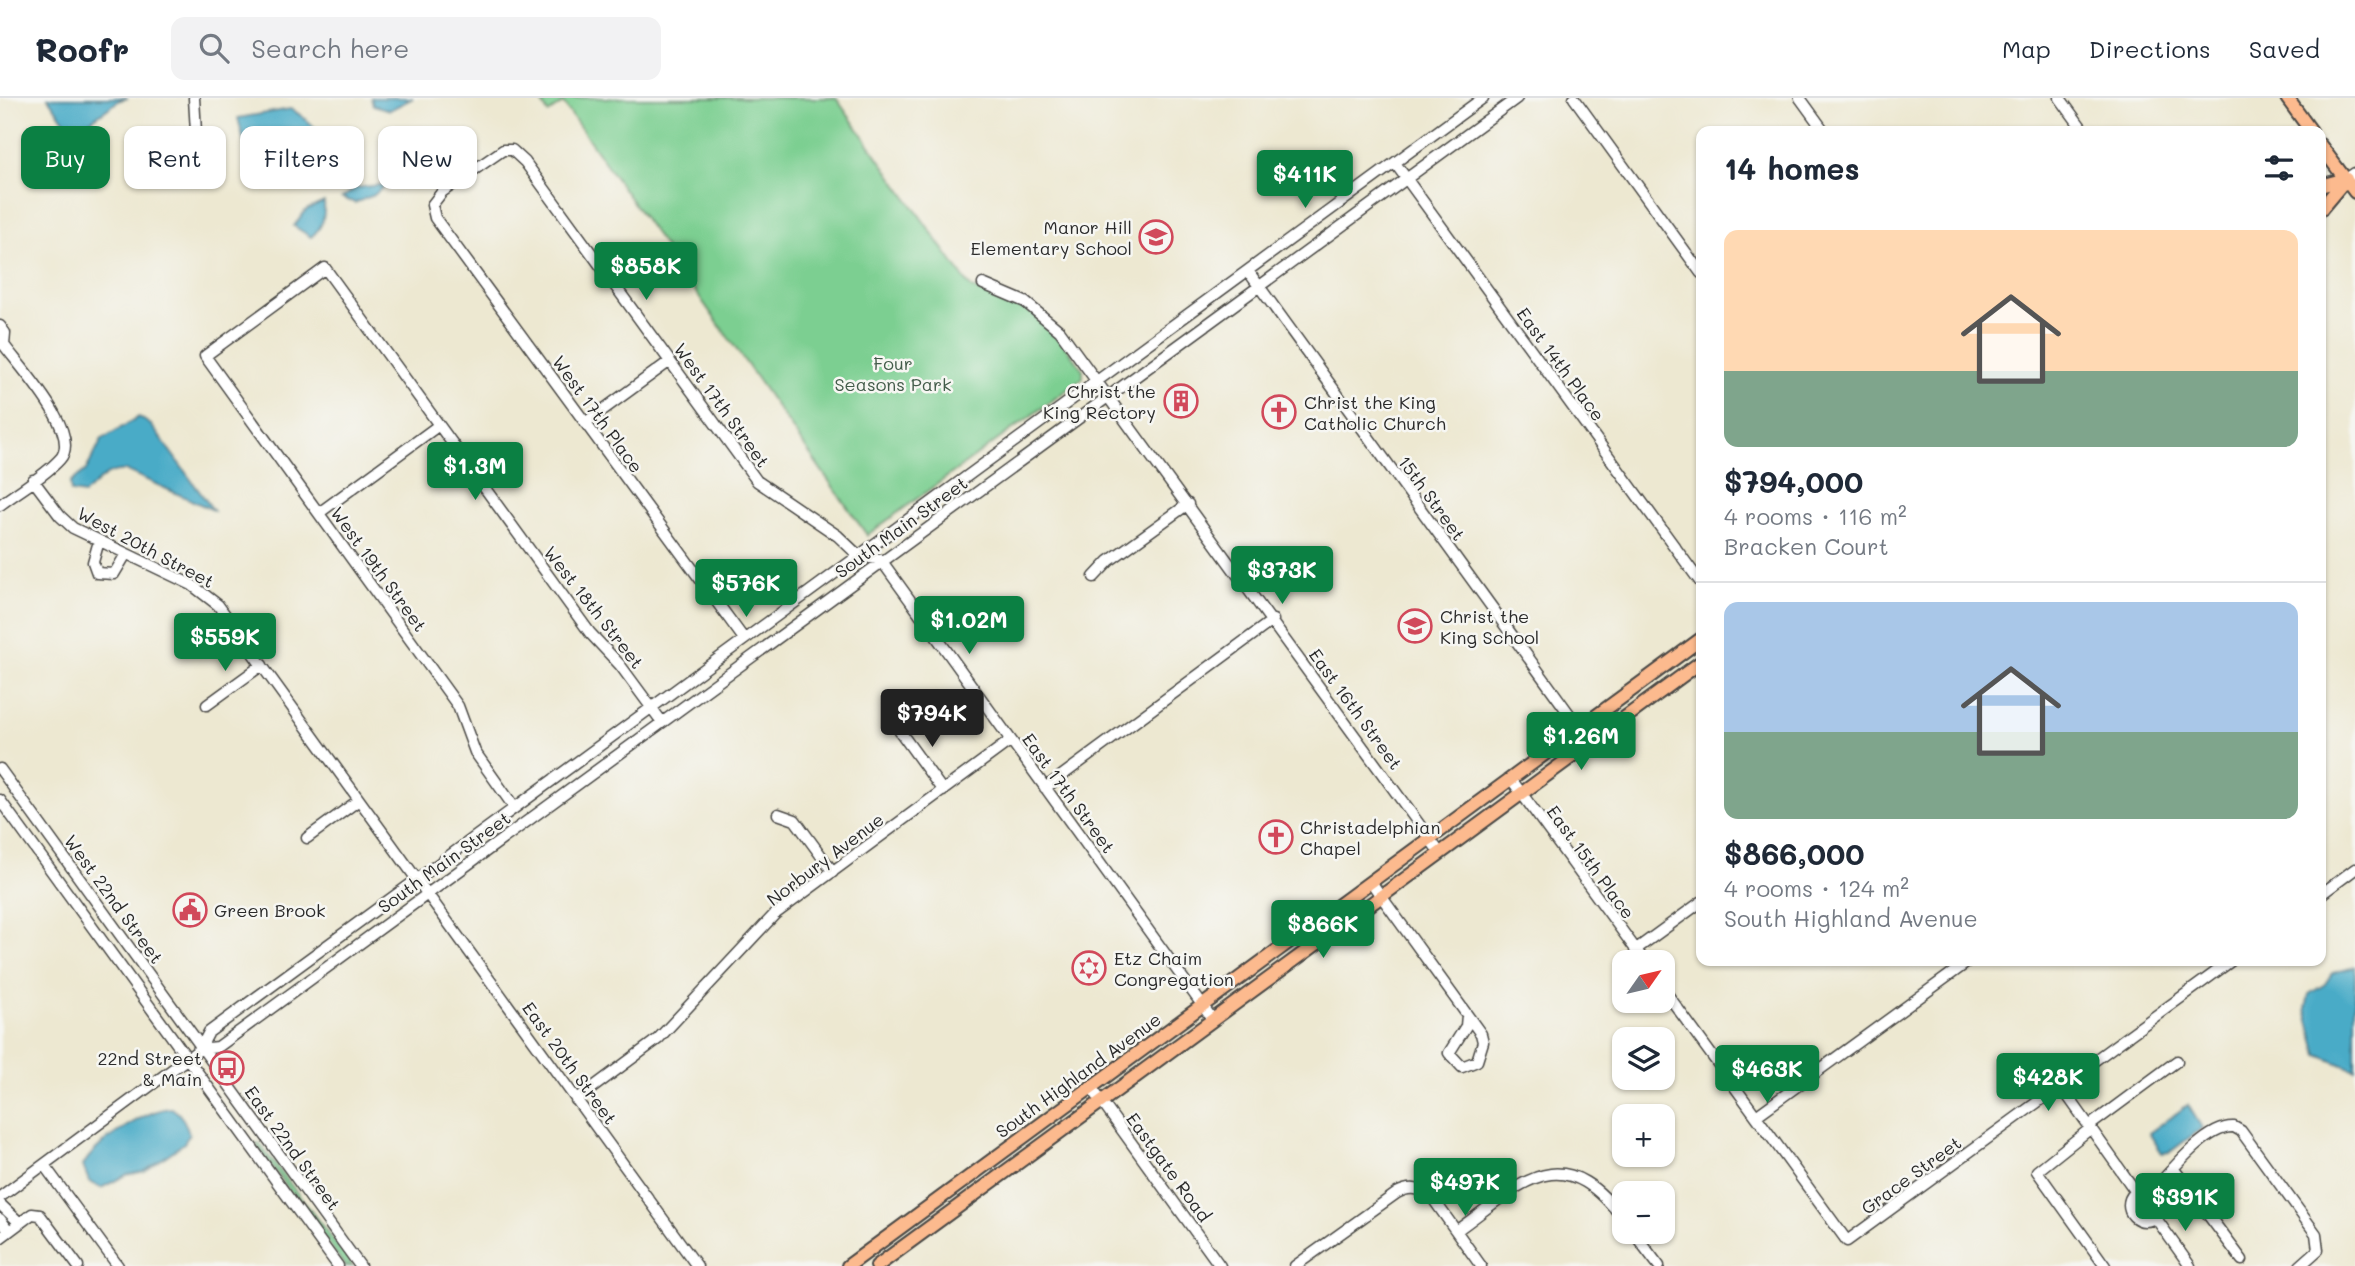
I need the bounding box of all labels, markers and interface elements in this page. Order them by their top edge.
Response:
search box [171,17,661,80]
text: Roofr [35,27,129,70]
icon: search [195,29,233,67]
text: Search here [251,31,409,65]
text: Map [2002,33,2051,64]
text: Directions [2089,33,2211,64]
text: Saved [2249,33,2320,64]
chip: Buy [21,126,110,189]
chip: Rent [124,126,226,189]
chip: Filters [240,126,364,189]
chip: New [378,126,477,189]
text: 14 homes [1724,148,1860,188]
icon: filters [2260,149,2298,187]
pin: $411K [1256,150,1354,210]
text: $411K [1273,158,1337,188]
place label: Manor Hill Elementary School [971,215,1132,260]
school or university icon: Manor Hill Elementary School [1137,218,1175,256]
pin: $858K [597,242,695,302]
text: $858K [610,250,682,280]
icon: home [1948,276,2074,402]
street label: East 14th Place [1512,302,1610,426]
street label: West 17th Street [669,338,775,472]
street label: West 17th Place [547,350,649,478]
park label: Four Seasons Park [834,351,952,396]
place label: Christ the King Rectory [1043,379,1156,424]
building icon: Christ the King Rectory [1162,382,1200,420]
place label: Christ the King Catholic Church [1304,390,1446,435]
church icon: Christ the King Catholic Church [1260,393,1298,431]
pin: $1.3M [426,442,524,502]
text: $1.3M [443,450,507,480]
street label: 15th Street [1393,451,1471,545]
text: $794,000 [1724,461,1863,501]
street label: South Main Street [830,471,972,583]
street label: West 20th Street [73,501,219,593]
text: 4 rooms · 116 m² [1724,501,1907,531]
street label: West 19th Street [325,502,433,636]
text: Bracken Court [1724,531,1889,561]
street label: West 18th Street [539,541,649,673]
pin: $373K [1233,546,1331,606]
text: $373K [1247,554,1317,584]
pin: $576K [697,560,795,619]
text: $576K [711,567,781,597]
pin: $1.02M [912,596,1026,656]
text: $1.02M [930,604,1008,634]
place label: Christ the King School [1440,604,1539,649]
school or university icon: Christ the King School [1396,607,1434,645]
pin: $559K [176,614,274,673]
text: $559K [190,621,260,651]
street label: East 16th Street [1304,644,1408,774]
icon: home [1948,648,2074,774]
pin: $794K [883,690,981,749]
text: $794K [897,697,967,727]
pin: $1.26M [1524,712,1638,772]
text: $1.26M [1543,720,1619,750]
street label: East 17th Street [1017,728,1121,858]
street label: East 15th Place [1542,800,1640,924]
street label: South Main Street [373,806,515,918]
street label: Norbury Avenue [762,807,888,911]
place label: Christadelphian Chapel [1300,815,1440,860]
church icon: Christadelphian Chapel [1257,818,1295,856]
street label: West 22nd Street [59,830,169,968]
text: $866,000 [1724,833,1865,873]
text: 4 rooms · 124 m² [1724,873,1909,903]
public building icon: Green Brook [171,891,209,929]
place label: Green Brook [214,898,326,922]
pin: $866K [1274,900,1372,960]
text: South Highland Avenue [1724,903,1978,933]
text: $866K [1287,908,1359,938]
place label: Etz Chaim Congregation [1114,946,1234,991]
synagogue icon: Etz Chaim Congregation [1070,949,1108,987]
north arrow [1612,950,1675,1013]
map controls [1612,950,1675,1244]
street label: East 20th Street [517,997,623,1129]
street label: South Highland Avenue [991,1007,1165,1143]
button: layers [1612,1027,1675,1090]
place label: 22nd Street & Main [98,1046,202,1091]
pin: $463K [1718,1046,1816,1105]
bus stop icon: 22nd Street & Main [208,1049,246,1087]
text: $463K [1731,1053,1803,1083]
pin: $428K [1999,1054,2097,1113]
text: $428K [2012,1061,2084,1091]
street label: East 22nd Street [240,1081,346,1215]
button: + [1612,1104,1675,1167]
street label: Eastgate Road [1121,1108,1217,1226]
street label: Grace Street [1856,1131,1966,1219]
pin: $497K [1416,1158,1514,1218]
text: $497K [1430,1166,1500,1196]
pin: $391K [2136,1174,2234,1233]
button: − [1612,1181,1675,1244]
text: $391K [2151,1181,2219,1211]

